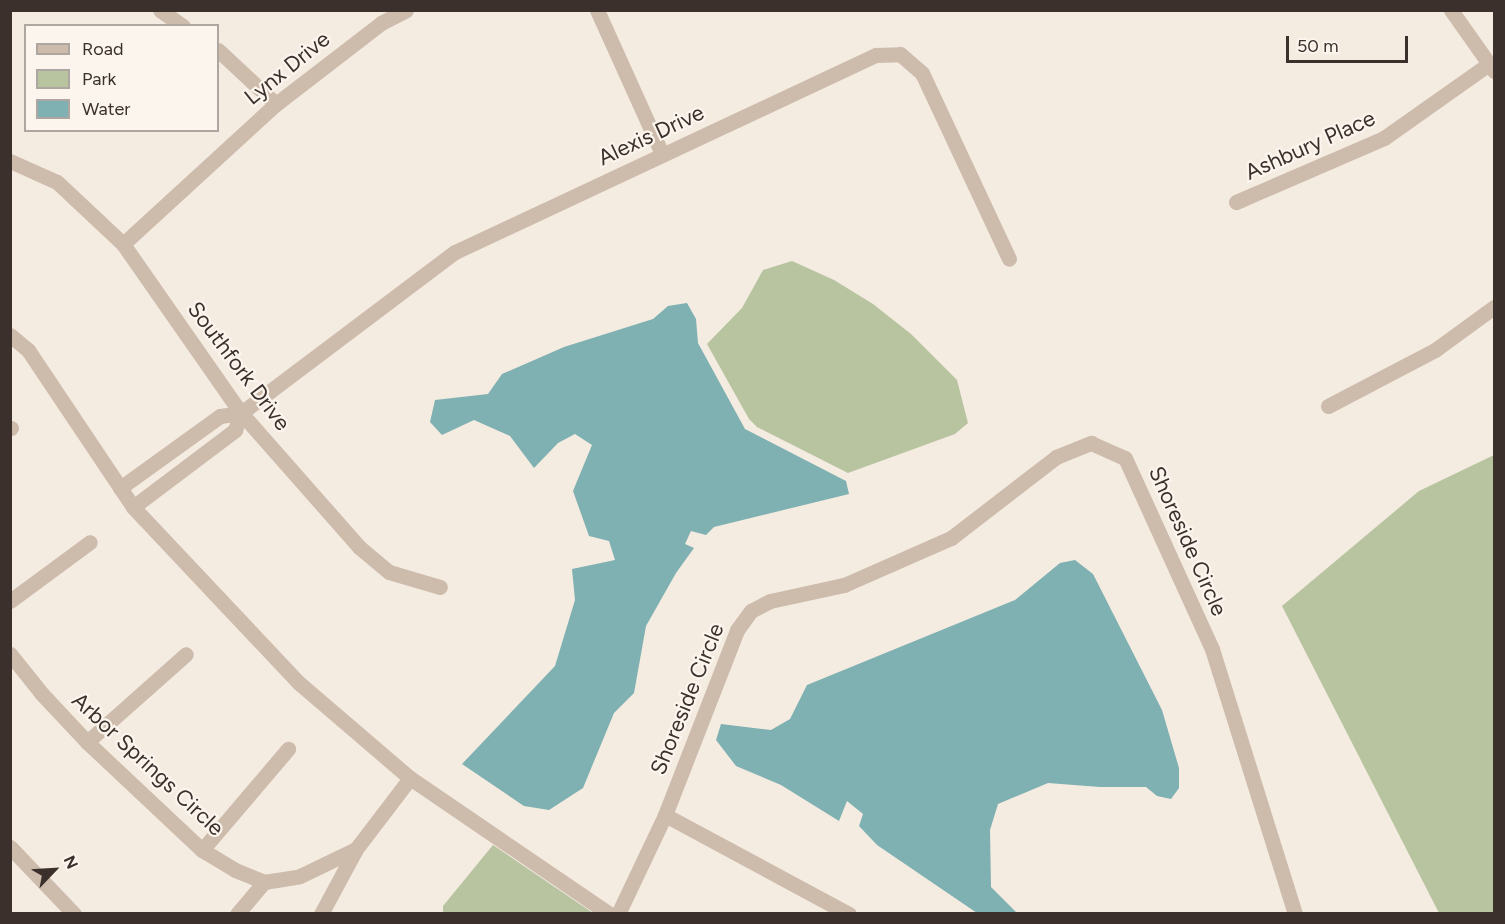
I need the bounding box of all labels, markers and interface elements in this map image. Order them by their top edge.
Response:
legend [24,24,219,132]
scale bar [1289,24,1410,62]
street label: Lynx Drive [239,26,335,110]
text: 50 m [1297,35,1339,57]
text: Road [82,38,123,60]
text: Park [82,68,116,90]
text: Water [82,98,130,120]
street label: Alexis Drive [594,99,708,171]
street label: Ashbury Place [1241,105,1379,185]
street label: Southfork Drive [182,296,296,436]
street label: Shoreside Circle [1143,462,1233,620]
street label: Shoreside Circle [645,619,729,779]
street label: Arbor Springs Circle [67,687,229,841]
north arrow [24,840,84,900]
text: N [60,853,82,872]

